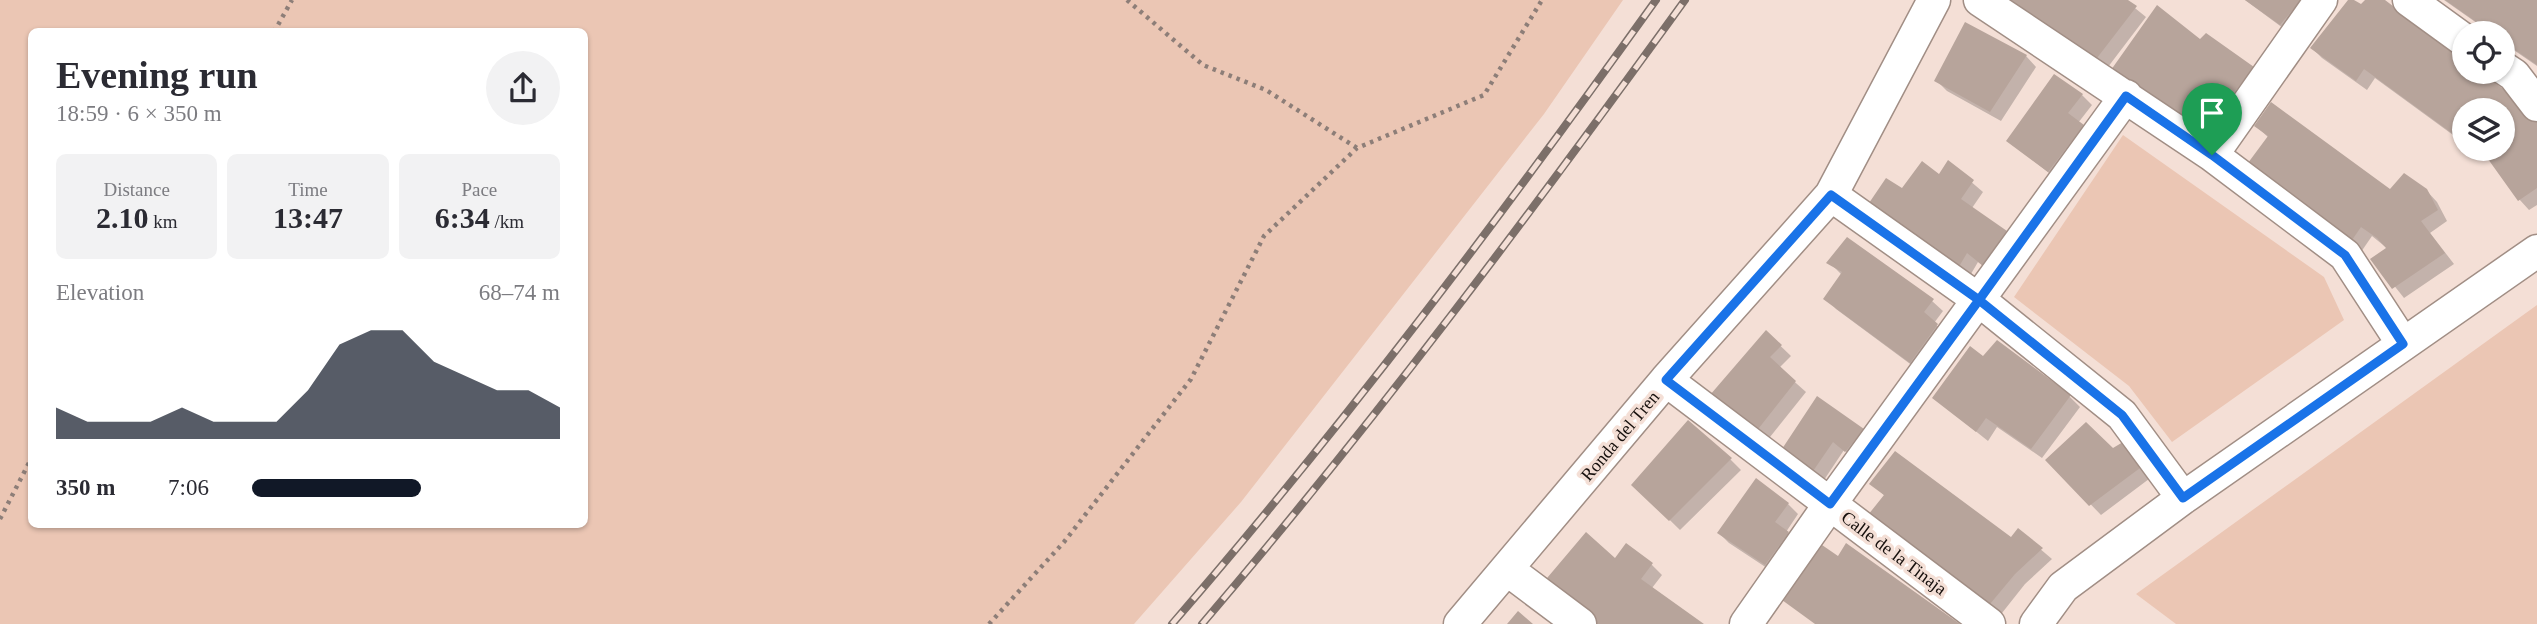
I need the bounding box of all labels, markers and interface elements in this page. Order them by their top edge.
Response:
map controls [2452,21,2515,161]
button: locate [2452,21,2515,84]
button: share [486,51,560,125]
text: Evening run [56,54,258,96]
pin [2182,83,2242,155]
icon: arrive [2193,94,2231,132]
button: layers [2452,98,2515,161]
text: 18:59 · 6 × 350 m [56,101,222,126]
text: Distance [103,179,170,200]
text: Time [288,179,328,200]
text: Pace [461,179,497,200]
text: 2.10 [96,201,148,234]
text: 13:47 [273,201,343,234]
text: 6:34 [435,201,490,234]
text: km [148,211,177,232]
text: /km [490,211,524,232]
text: Elevation [56,280,144,305]
text: 68–74 m [479,280,560,305]
street label: Ronda del Tren [1577,387,1663,485]
text: 350 m [56,475,115,500]
text: 7:06 [168,475,209,500]
street label: Calle de la Tinaja [1837,507,1951,599]

